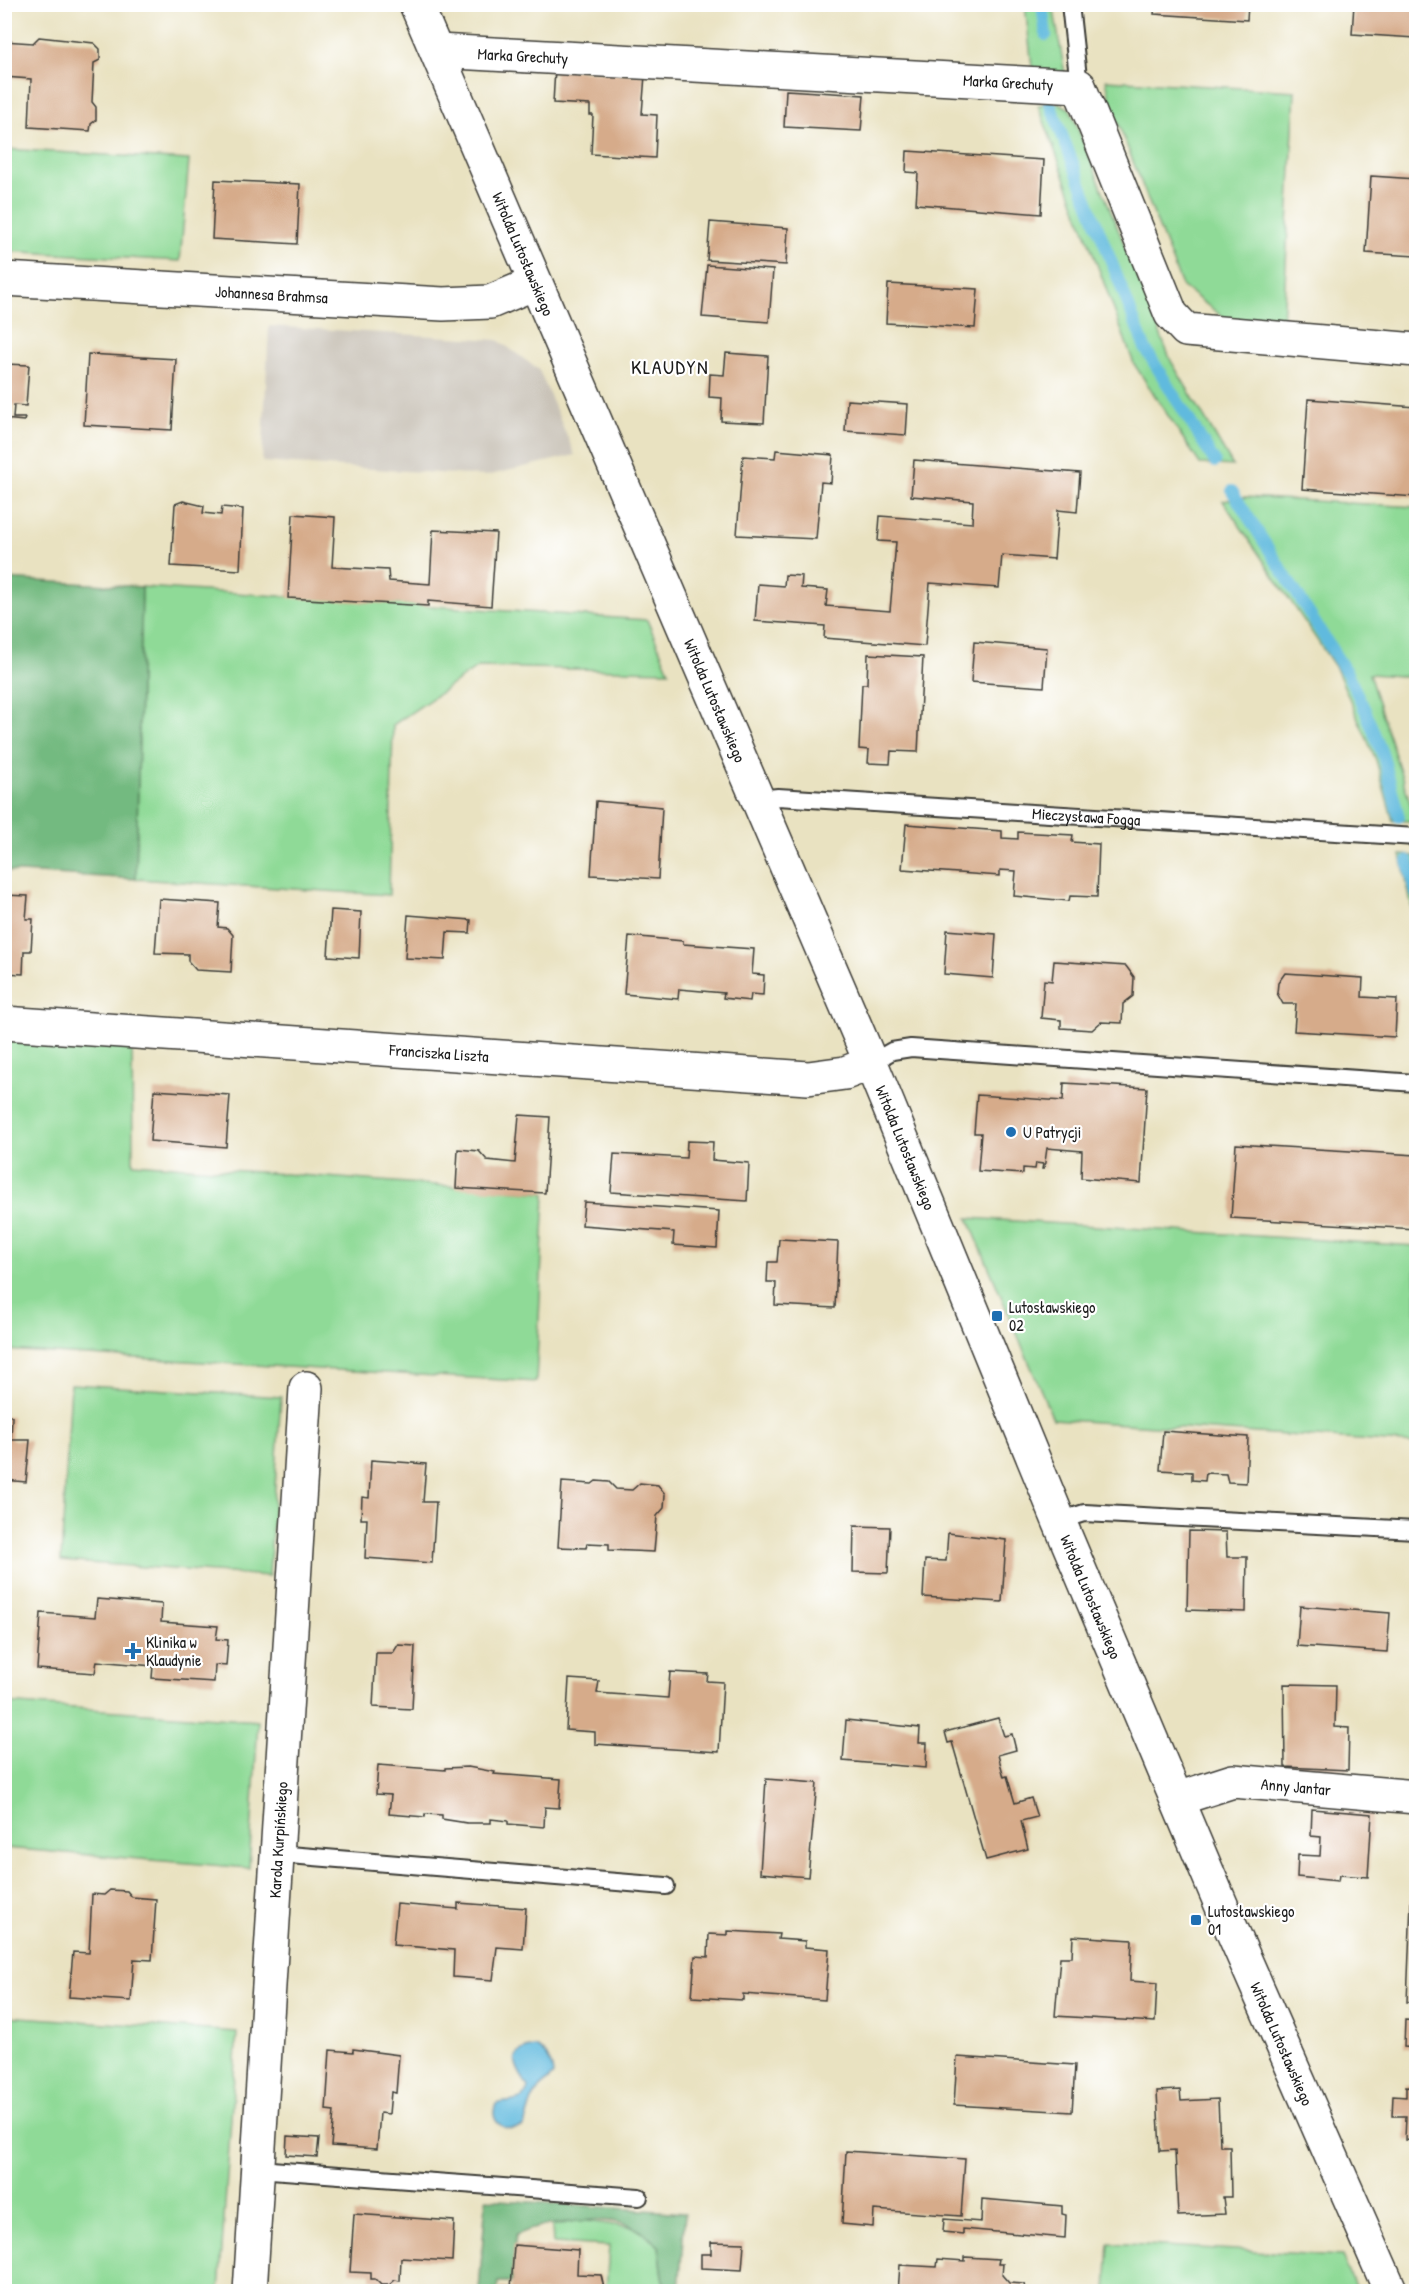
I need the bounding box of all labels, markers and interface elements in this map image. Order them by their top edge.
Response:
street label: Marka Grechuty [477,42,569,69]
street label: Marka Grechuty [962,69,1054,96]
street label: Witolda Lutosławskiego [487,189,560,320]
street label: Johannesa Brahmsa [215,280,329,308]
district label: KLAUDYN [631,353,709,380]
street label: Witolda Lutosławskiego [679,635,752,766]
street label: Mieczysława Fogga [1032,802,1141,831]
street label: Franciszka Liszta [388,1038,489,1067]
street label: Witolda Lutosławskiego [870,1082,941,1214]
place label: U Patrycji [1023,1121,1081,1143]
marker: U Patrycji [1004,1125,1018,1139]
place label: Lutosławskiego 02 [1009,1296,1096,1336]
marker: Lutosławskiego 02 [990,1309,1004,1323]
street label: Witolda Lutosławskiego [1055,1531,1127,1663]
place label: Klinika w Klaudynie [146,1631,202,1671]
marker: Klinika w Klaudynie [124,1642,142,1660]
street label: Anny Jantar [1260,1772,1332,1801]
street label: Karola Kurpińskiego [263,1780,293,1899]
place label: Lutosławskiego 01 [1208,1900,1295,1940]
marker: Lutosławskiego 01 [1189,1913,1203,1927]
street label: Witolda Lutosławskiego [1245,1979,1319,2109]

